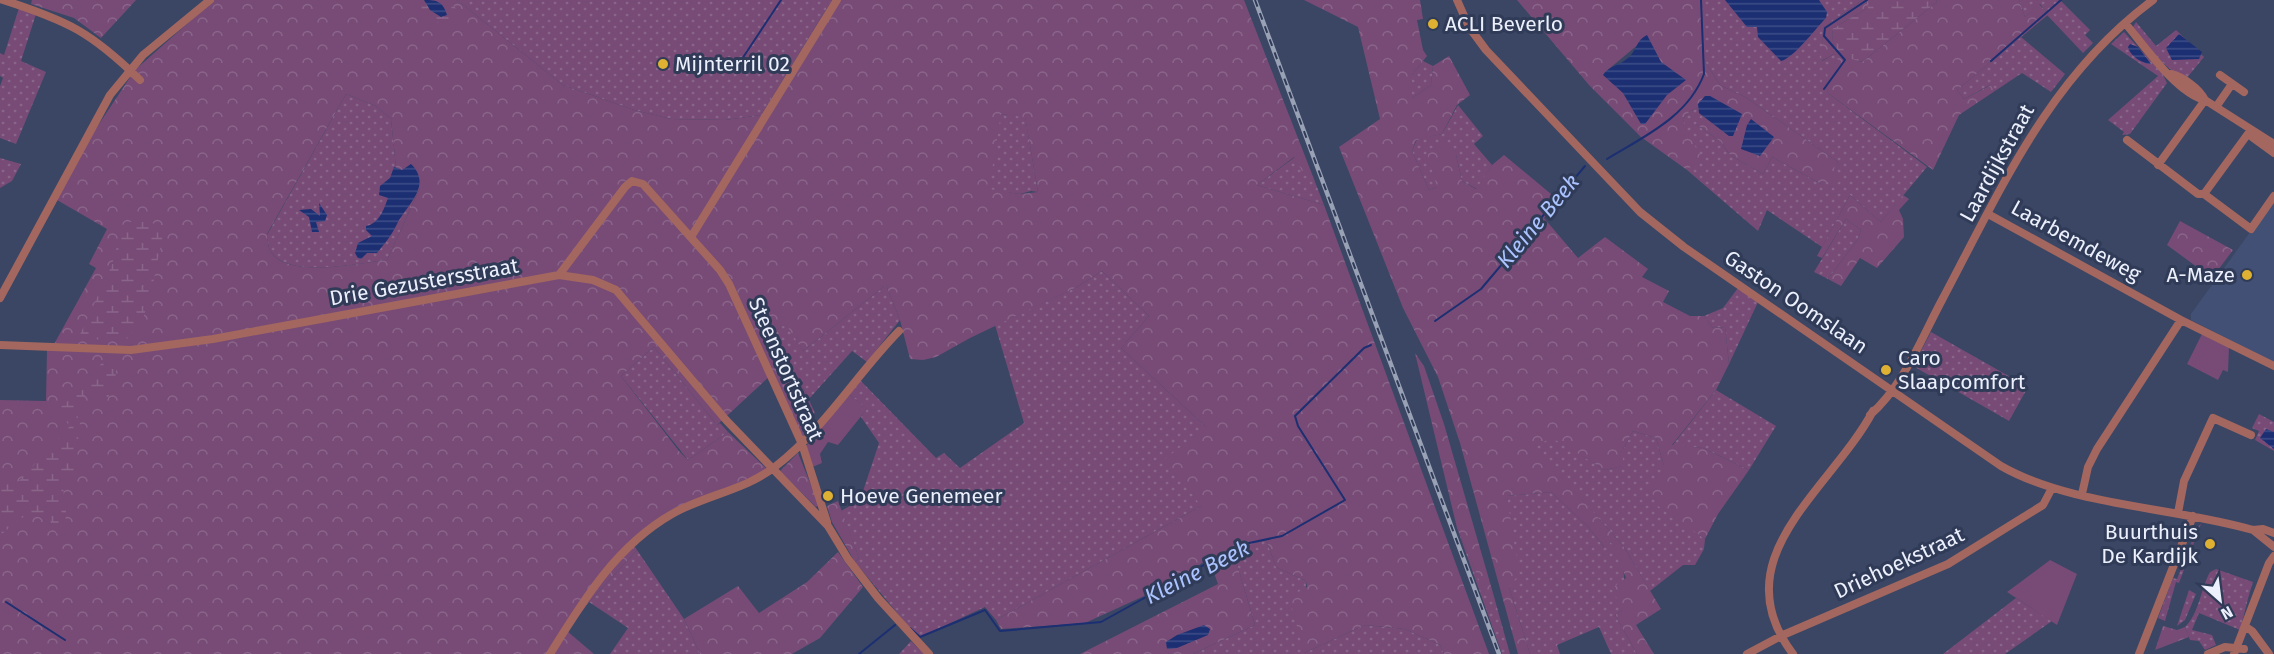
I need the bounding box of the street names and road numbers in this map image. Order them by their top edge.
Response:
street label: Laardijkstraat [1954,99,2040,226]
street label: Laarbemdeweg [2007,195,2146,287]
street label: Gaston Oomslaan [1719,244,1873,360]
street label: Drie Gezustersstraat [328,253,521,311]
street label: Steenstortstraat [743,293,829,445]
street label: Driehoekstraat [1830,521,1969,605]

